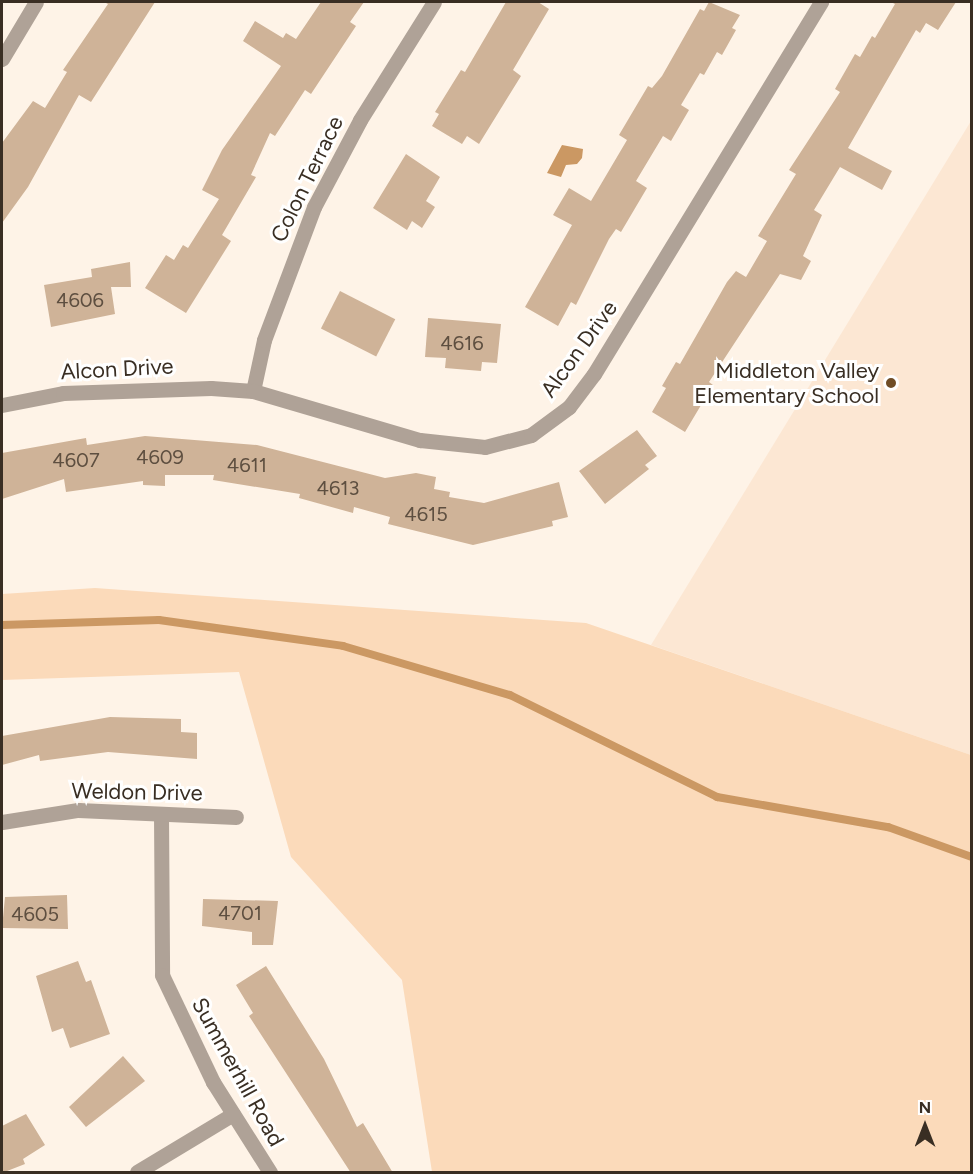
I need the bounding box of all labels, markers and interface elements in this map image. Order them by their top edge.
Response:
street label: Colon Terrace [265,112,349,246]
house number: 4606 [56,288,104,312]
street label: Alcon Drive [535,296,623,402]
house number: 4616 [440,331,484,355]
street label: Alcon Drive [60,353,174,385]
place label: Middleton Valley Elementary School [694,357,879,408]
marker: Middleton Valley Elementary School [884,376,898,390]
house number: 4609 [136,445,184,469]
house number: 4607 [52,448,100,472]
house number: 4611 [227,453,267,477]
house number: 4613 [317,476,359,500]
house number: 4615 [404,502,448,526]
street label: Weldon Drive [71,778,203,806]
house number: 4701 [218,901,262,925]
house number: 4605 [11,902,59,926]
street label: Summerhill Road [186,993,290,1151]
north arrow [895,1096,955,1156]
text: N [919,1098,931,1117]

